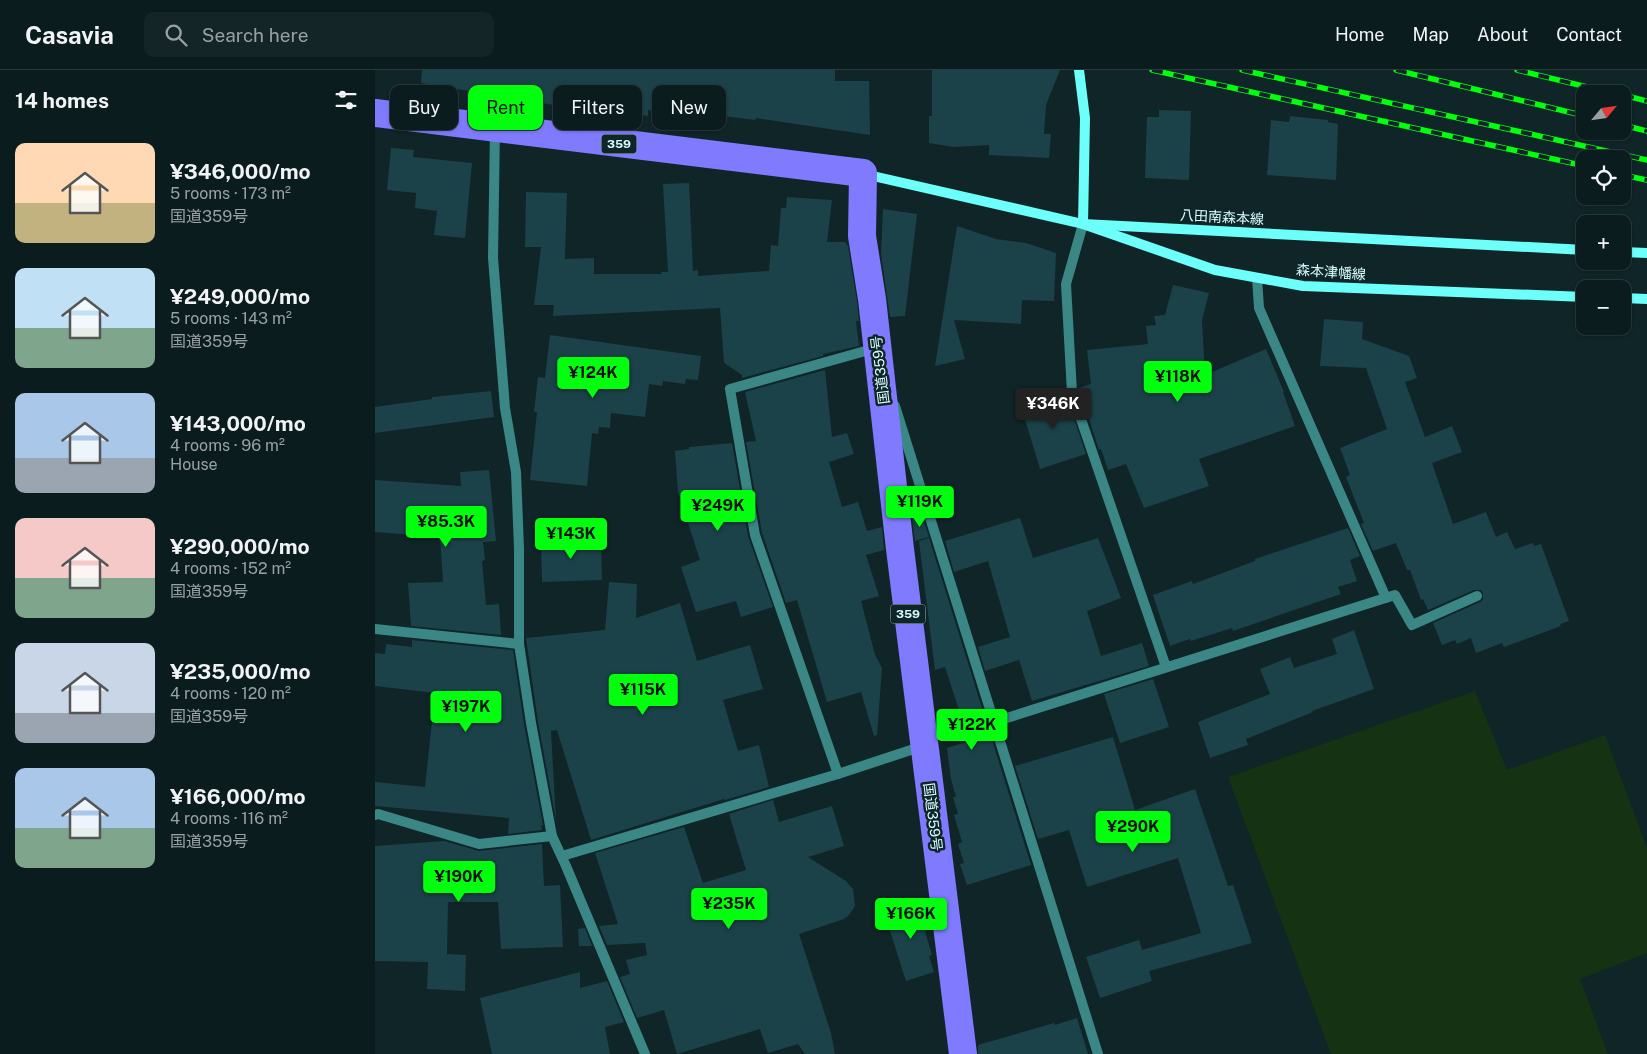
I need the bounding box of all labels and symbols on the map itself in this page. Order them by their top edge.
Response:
north arrow [1576,85,1631,140]
road number: 359 [601,134,637,154]
street label: 八田南森本線 [1180,207,1264,227]
street label: 森本津幡線 [1296,262,1366,282]
street label: 国道359号 [868,335,892,405]
pin: ¥124K [558,356,628,399]
pin: ¥118K [1143,360,1213,403]
pin: ¥346K [1018,388,1088,430]
pin: ¥119K [885,486,955,528]
pin: ¥249K [683,490,753,532]
pin: ¥85.3K [405,506,487,548]
pin: ¥143K [536,518,606,560]
road number: 359 [891,604,925,624]
pin: ¥115K [608,674,678,716]
pin: ¥197K [431,690,501,733]
pin: ¥122K [937,708,1007,751]
street label: 国道359号 [921,782,945,852]
pin: ¥290K [1098,810,1168,853]
pin: ¥190K [424,860,494,903]
pin: ¥235K [694,888,764,930]
pin: ¥166K [876,898,946,940]

